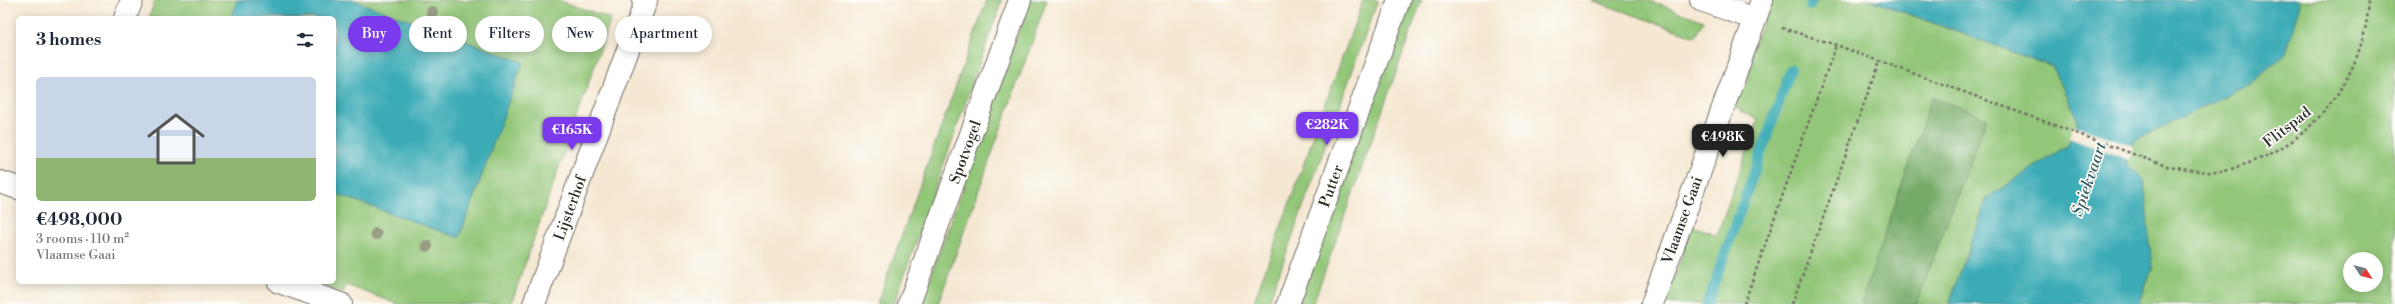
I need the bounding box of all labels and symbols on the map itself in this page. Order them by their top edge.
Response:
street label: Flitspad [2259,102,2315,152]
pin: €282K [1299,112,1355,146]
pin: €165K [544,117,600,151]
street label: Spotvogel [945,117,986,186]
pin: €498K [1695,124,1751,158]
water label: Spiekvaart [2067,139,2111,219]
street label: Putter [1315,162,1348,210]
street label: Lijsterhof [550,173,591,243]
street label: Vlaamse Gaai [1657,174,1707,268]
north arrow [2343,252,2383,292]

